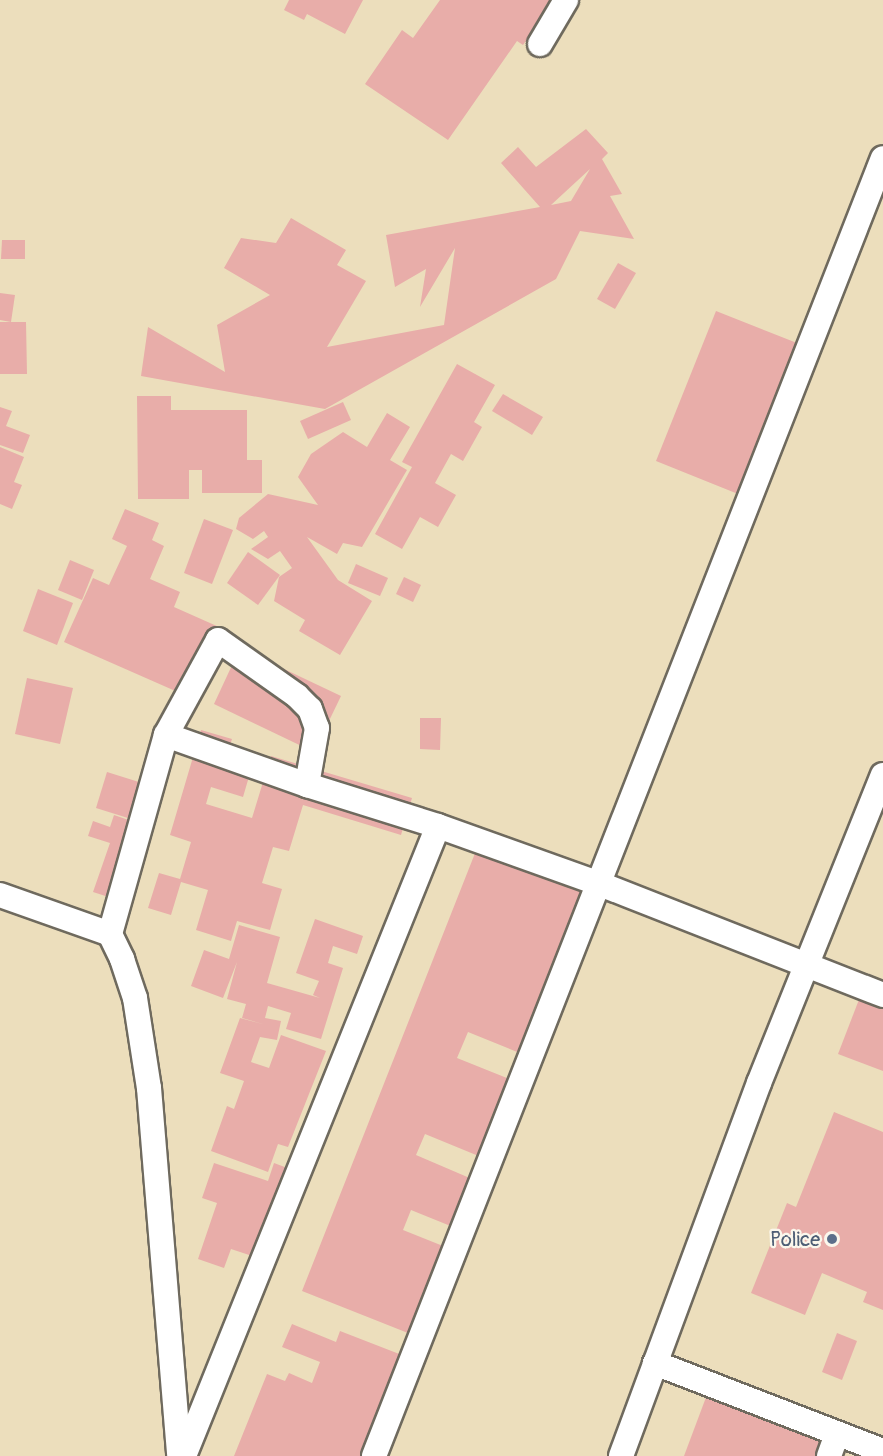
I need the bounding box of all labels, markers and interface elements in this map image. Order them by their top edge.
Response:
place label: Police [770,1227,820,1251]
marker: Police [825,1232,839,1246]

